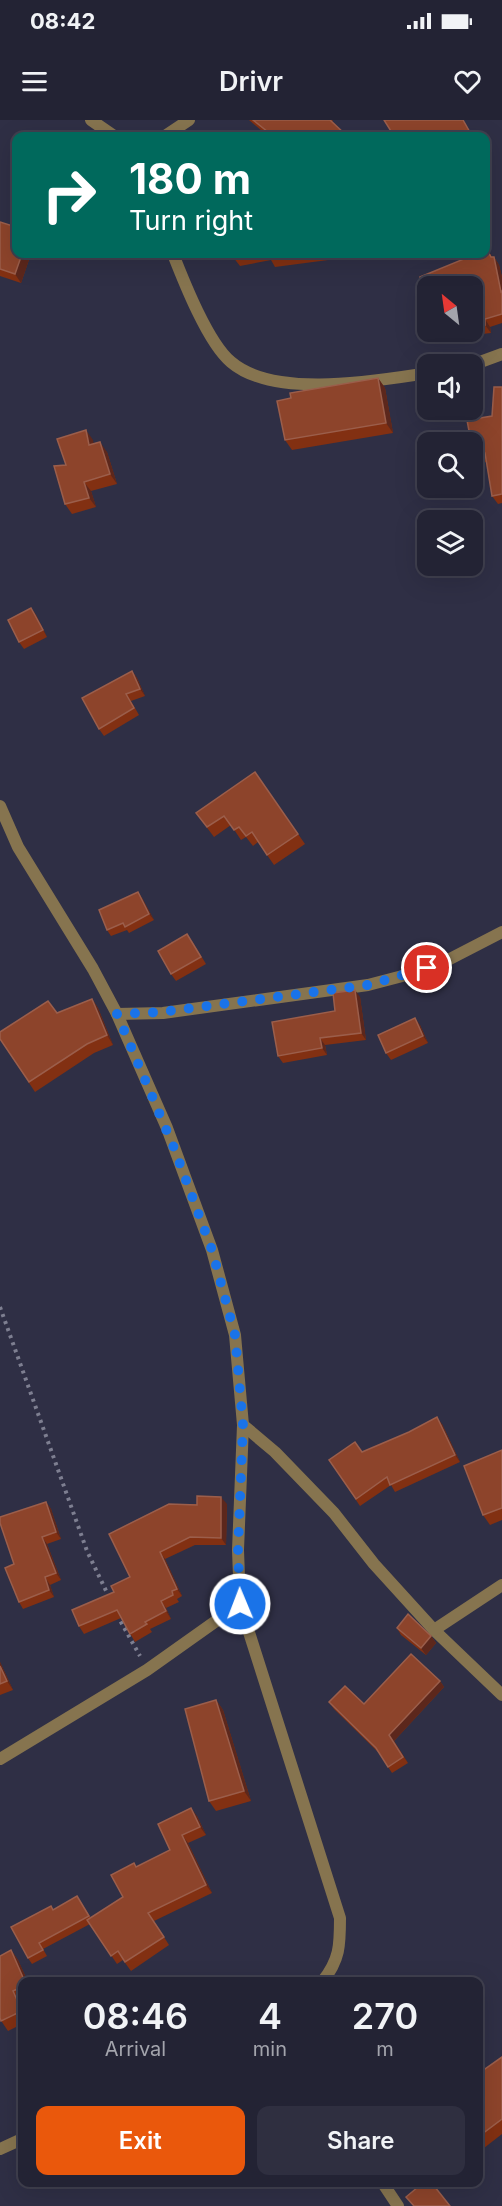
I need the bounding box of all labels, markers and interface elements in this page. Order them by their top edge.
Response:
text: 08:42 [30,8,95,34]
icon: menu [18,65,51,98]
text: Drivr [219,65,283,98]
icon: heart [451,65,484,98]
text: 180 m [129,153,251,204]
icon: right [30,156,108,234]
text: Turn right [129,204,253,237]
north arrow [417,276,483,342]
map controls [417,276,483,576]
button: sound [417,354,483,420]
button: search [417,432,483,498]
button: layers [417,510,483,576]
pin [401,942,452,993]
icon: arrive [410,951,443,984]
position arrow [208,1572,272,1636]
text: 08:46 [83,1994,188,2038]
text: 4 [258,1994,282,2038]
text: 270 [352,1994,418,2038]
text: Arrival [105,2037,166,2061]
text: min [253,2037,287,2061]
text: m [376,2037,394,2061]
button: Exit [36,2106,245,2175]
button: Share [257,2106,465,2175]

